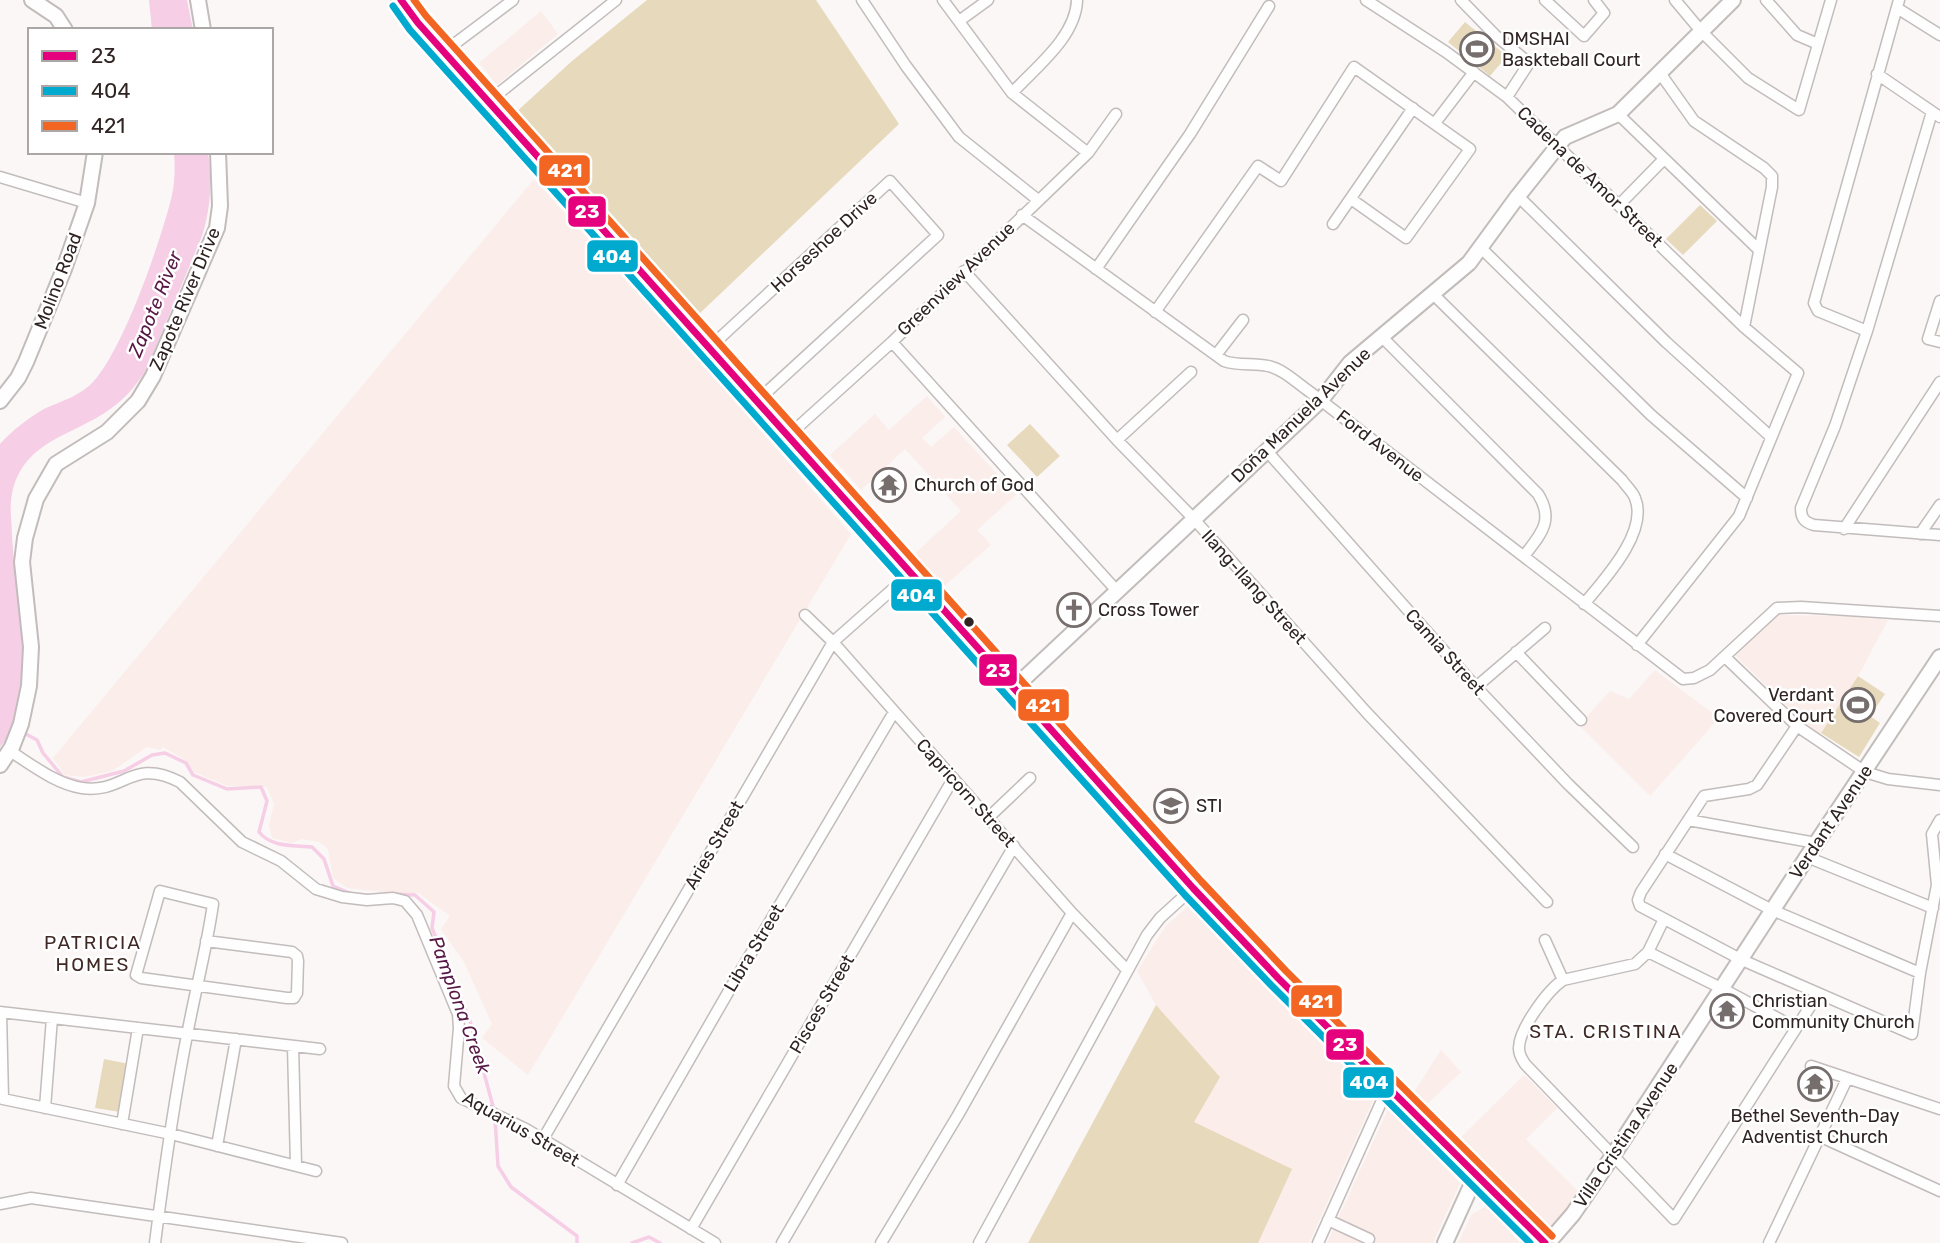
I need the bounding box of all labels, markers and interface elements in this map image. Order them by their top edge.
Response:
legend [28,28,273,154]
place label: DMSHAI Baskteball Court [1502,28,1640,71]
sports icon: DMSHAI Baskteball Court [1458,30,1496,68]
text: 23 [91,43,116,68]
text: 404 [91,78,130,103]
street label: Cadena de Amor Street [1513,102,1667,252]
text: 421 [91,113,125,138]
line badge: 421 [538,154,591,187]
text: 421 [548,159,582,182]
street label: Horseshoe Drive [766,187,882,297]
line badge: 23 [567,195,607,228]
text: 23 [575,200,599,223]
street label: Greenview Avenue [893,217,1019,341]
street label: Zapote River Drive [145,224,225,374]
street label: Molino Road [30,230,86,332]
line badge: 404 [586,239,639,273]
text: 404 [593,245,631,268]
water label: Zapote River [123,248,187,360]
street label: Doña Manuela Avenue [1227,343,1375,487]
street label: Ford Avenue [1332,405,1428,487]
temple icon: Church of God [870,466,908,504]
place label: Church of God [914,474,1034,496]
street label: Ilang-Ilang Street [1197,525,1311,649]
line badge: 404 [890,578,943,612]
text: 404 [897,584,935,607]
church icon: Cross Tower [1055,591,1093,629]
place label: Cross Tower [1098,599,1199,621]
street label: Camia Street [1400,604,1490,700]
unlabelled marker [962,615,976,629]
line badge: 23 [978,653,1018,687]
text: 23 [986,659,1010,682]
place label: Verdant Covered Court [1713,684,1834,727]
sports icon: Verdant Covered Court [1839,686,1877,724]
line badge: 421 [1017,688,1070,722]
text: 421 [1026,694,1060,717]
street label: Capricorn Street [912,734,1020,852]
street label: Verdant Avenue [1785,761,1877,883]
school or university icon: STI [1152,787,1190,825]
place label: STI [1196,795,1222,817]
street label: Aries Street [680,797,748,893]
street label: Libra Street [719,900,789,996]
district label: PATRICIA HOMES [44,931,142,976]
water label: Pamplona Creek [424,933,496,1077]
street label: Pisces Street [785,951,859,1057]
line badge: 421 [1290,984,1343,1018]
text: 421 [1299,990,1333,1013]
place label: Christian Community Church [1752,990,1915,1033]
temple icon: Christian Community Church [1708,992,1746,1030]
district label: STA. CRISTINA [1529,1020,1683,1043]
line badge: 23 [1325,1028,1365,1061]
text: 23 [1333,1033,1357,1056]
street label: Villa Cristina Avenue [1569,1058,1683,1212]
temple icon: Bethel Seventh-Day Adventist Church [1796,1065,1834,1103]
line badge: 404 [1342,1066,1395,1099]
text: 404 [1350,1071,1388,1094]
street label: Aquarius Street [459,1087,583,1171]
place label: Bethel Seventh-Day Adventist Church [1730,1105,1900,1148]

